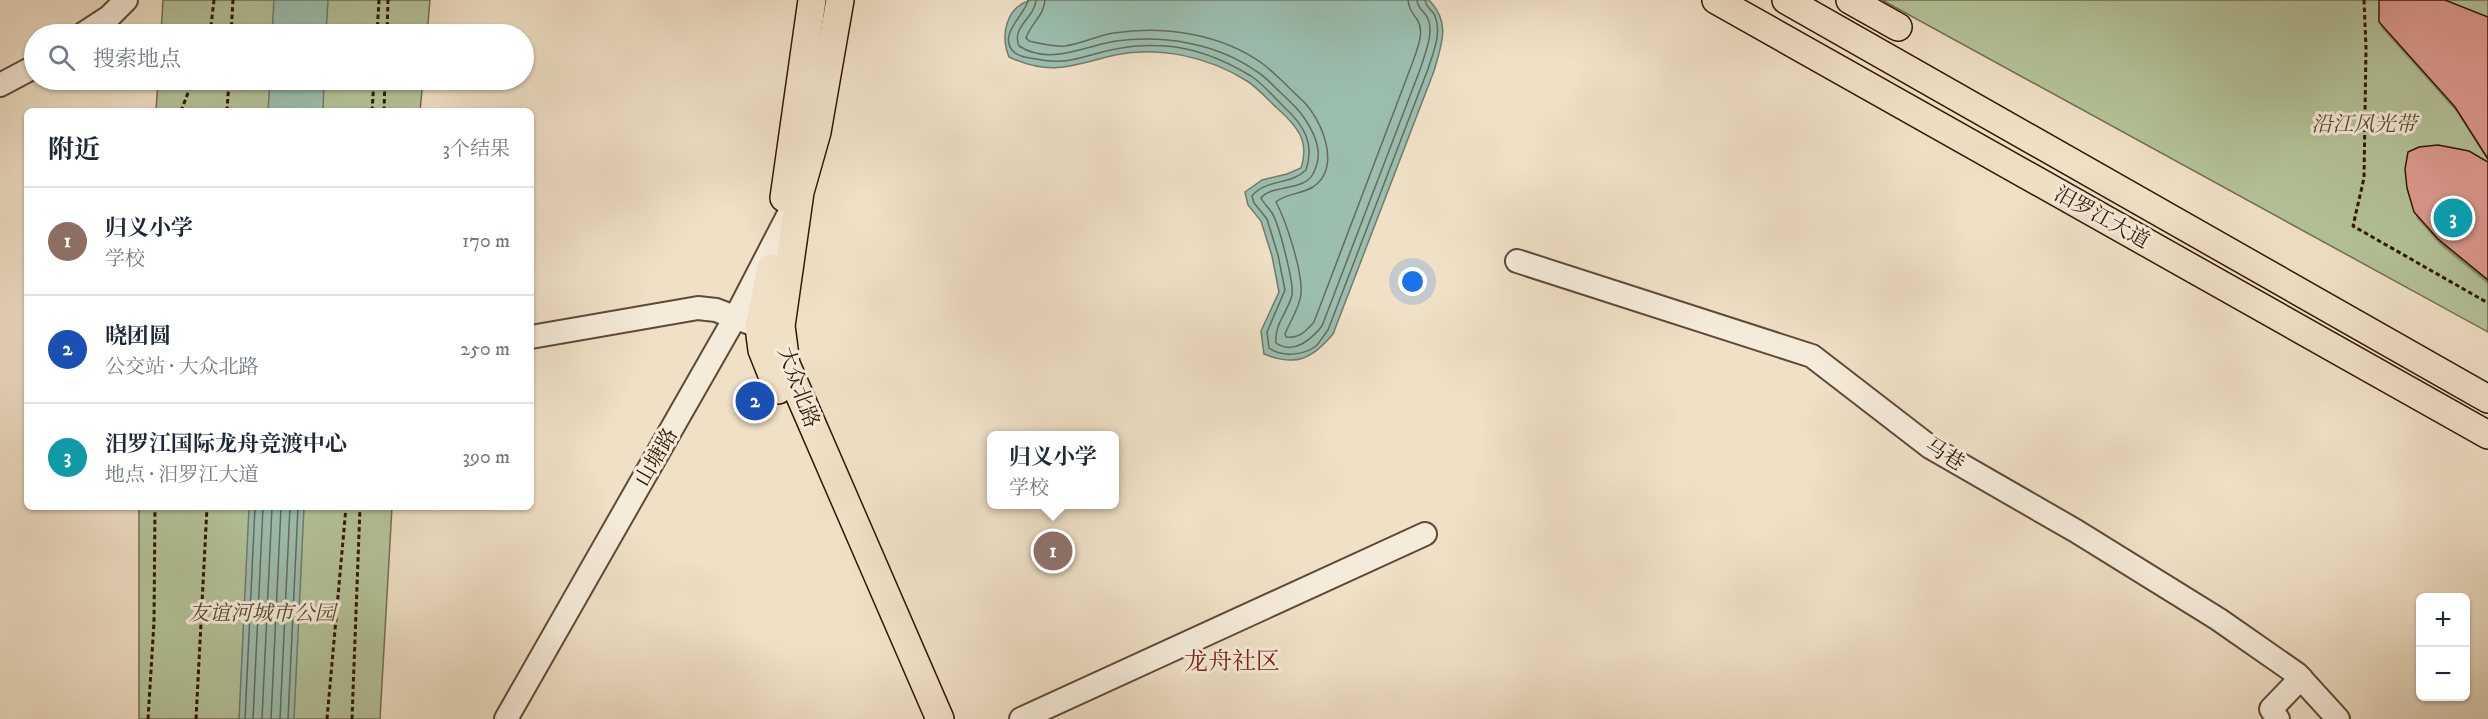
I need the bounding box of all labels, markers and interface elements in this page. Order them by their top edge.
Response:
search box [24,24,534,90]
icon: search [45,41,78,74]
text: 搜索地点 [93,46,181,73]
park label: 沿江风光带 [2312,112,2419,138]
text: 附近 [48,134,100,167]
text: 3个结果 [443,137,510,162]
street label: 汨罗江大道 [2049,181,2154,255]
pin: 3 [2434,196,2472,240]
text: 归义小学 [105,215,193,242]
text: 1 [64,229,71,254]
text: 170 m [462,229,510,254]
text: 学校 [105,247,145,272]
your location [1398,267,1427,296]
text: 晓团圆 [105,323,171,350]
text: 2 [63,337,72,362]
text: 250 m [460,337,510,362]
street label: 大众北路 [771,343,825,431]
text: 公交站 · 大众北路 [105,355,258,380]
pin: 2 [736,378,774,424]
street label: 山塘路 [630,424,684,491]
text: 汨罗江国际龙舟竞渡中心 [105,431,347,458]
popup [987,431,1119,509]
street label: 马巷 [1920,433,1969,477]
text: 归义小学 [1009,444,1097,471]
text: 3 [64,445,71,470]
text: 390 m [462,445,510,470]
text: 地点 · 汨罗江大道 [105,463,258,488]
text: 学校 [1009,476,1049,501]
pin: 1 [1034,528,1072,574]
map controls [2416,593,2470,701]
button: + [2416,593,2470,647]
park label: 友谊河城市公园 [189,601,338,627]
district label: 龙舟社区 [1184,647,1280,677]
button: − [2416,647,2470,701]

